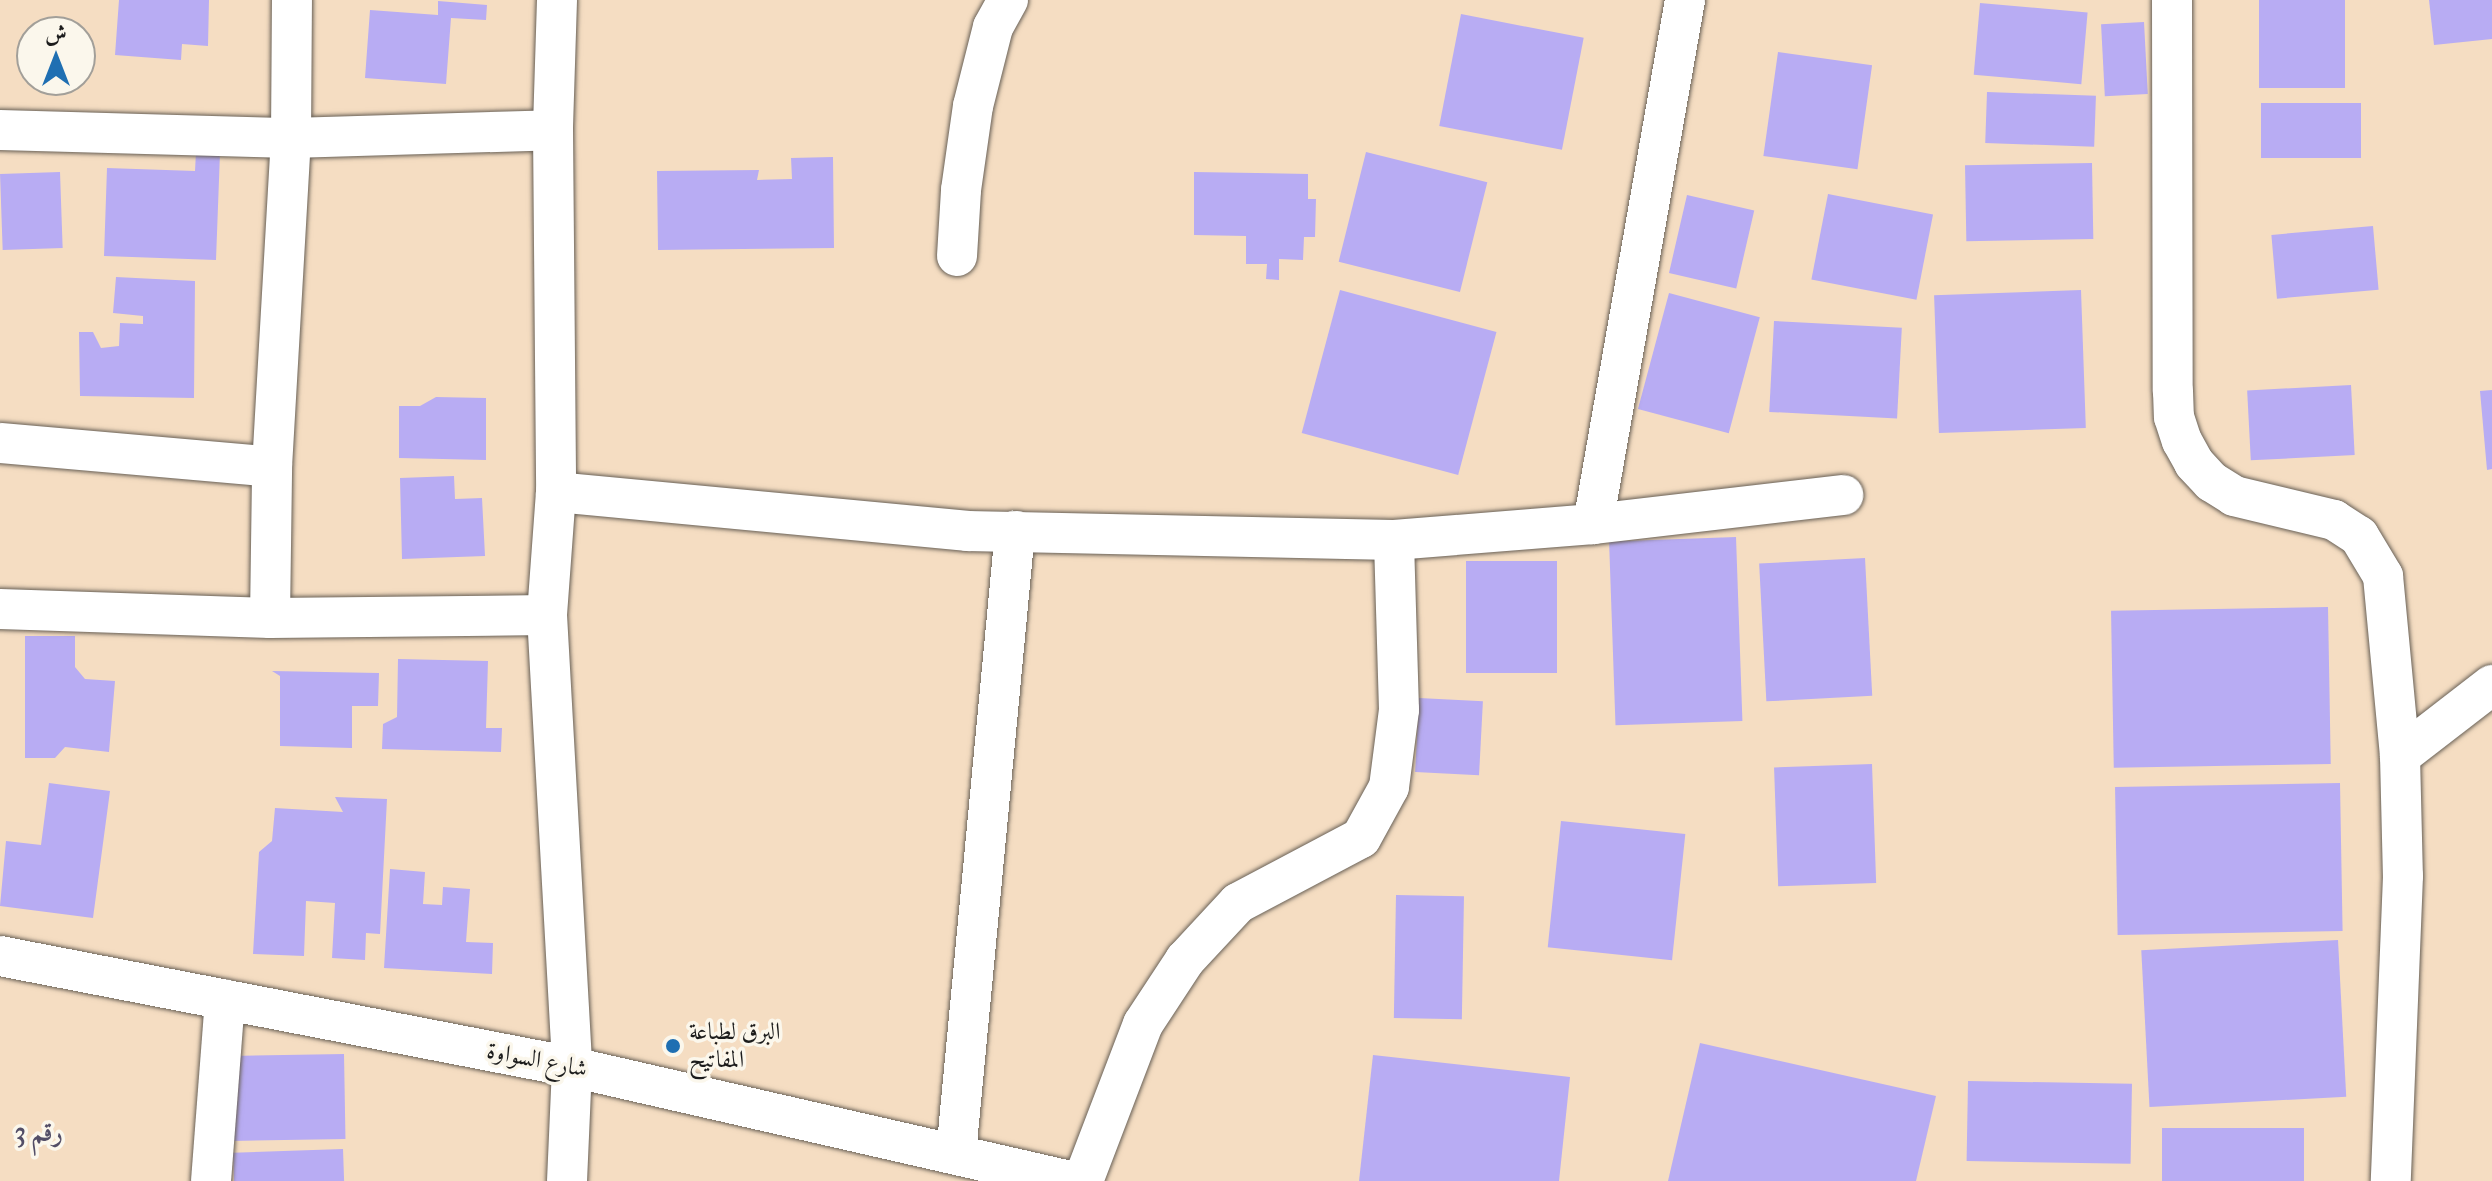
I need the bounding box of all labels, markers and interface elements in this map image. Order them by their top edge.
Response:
north arrow [16,16,96,96]
text: ش [45,21,67,47]
place label: البرق لطباعة المفاتيح [689,1018,780,1074]
street label: شارع السواوة [484,1036,590,1084]
marker: البرق لطباعة المفاتيح [664,1037,682,1055]
district label: رقم 3 [15,1117,63,1149]

